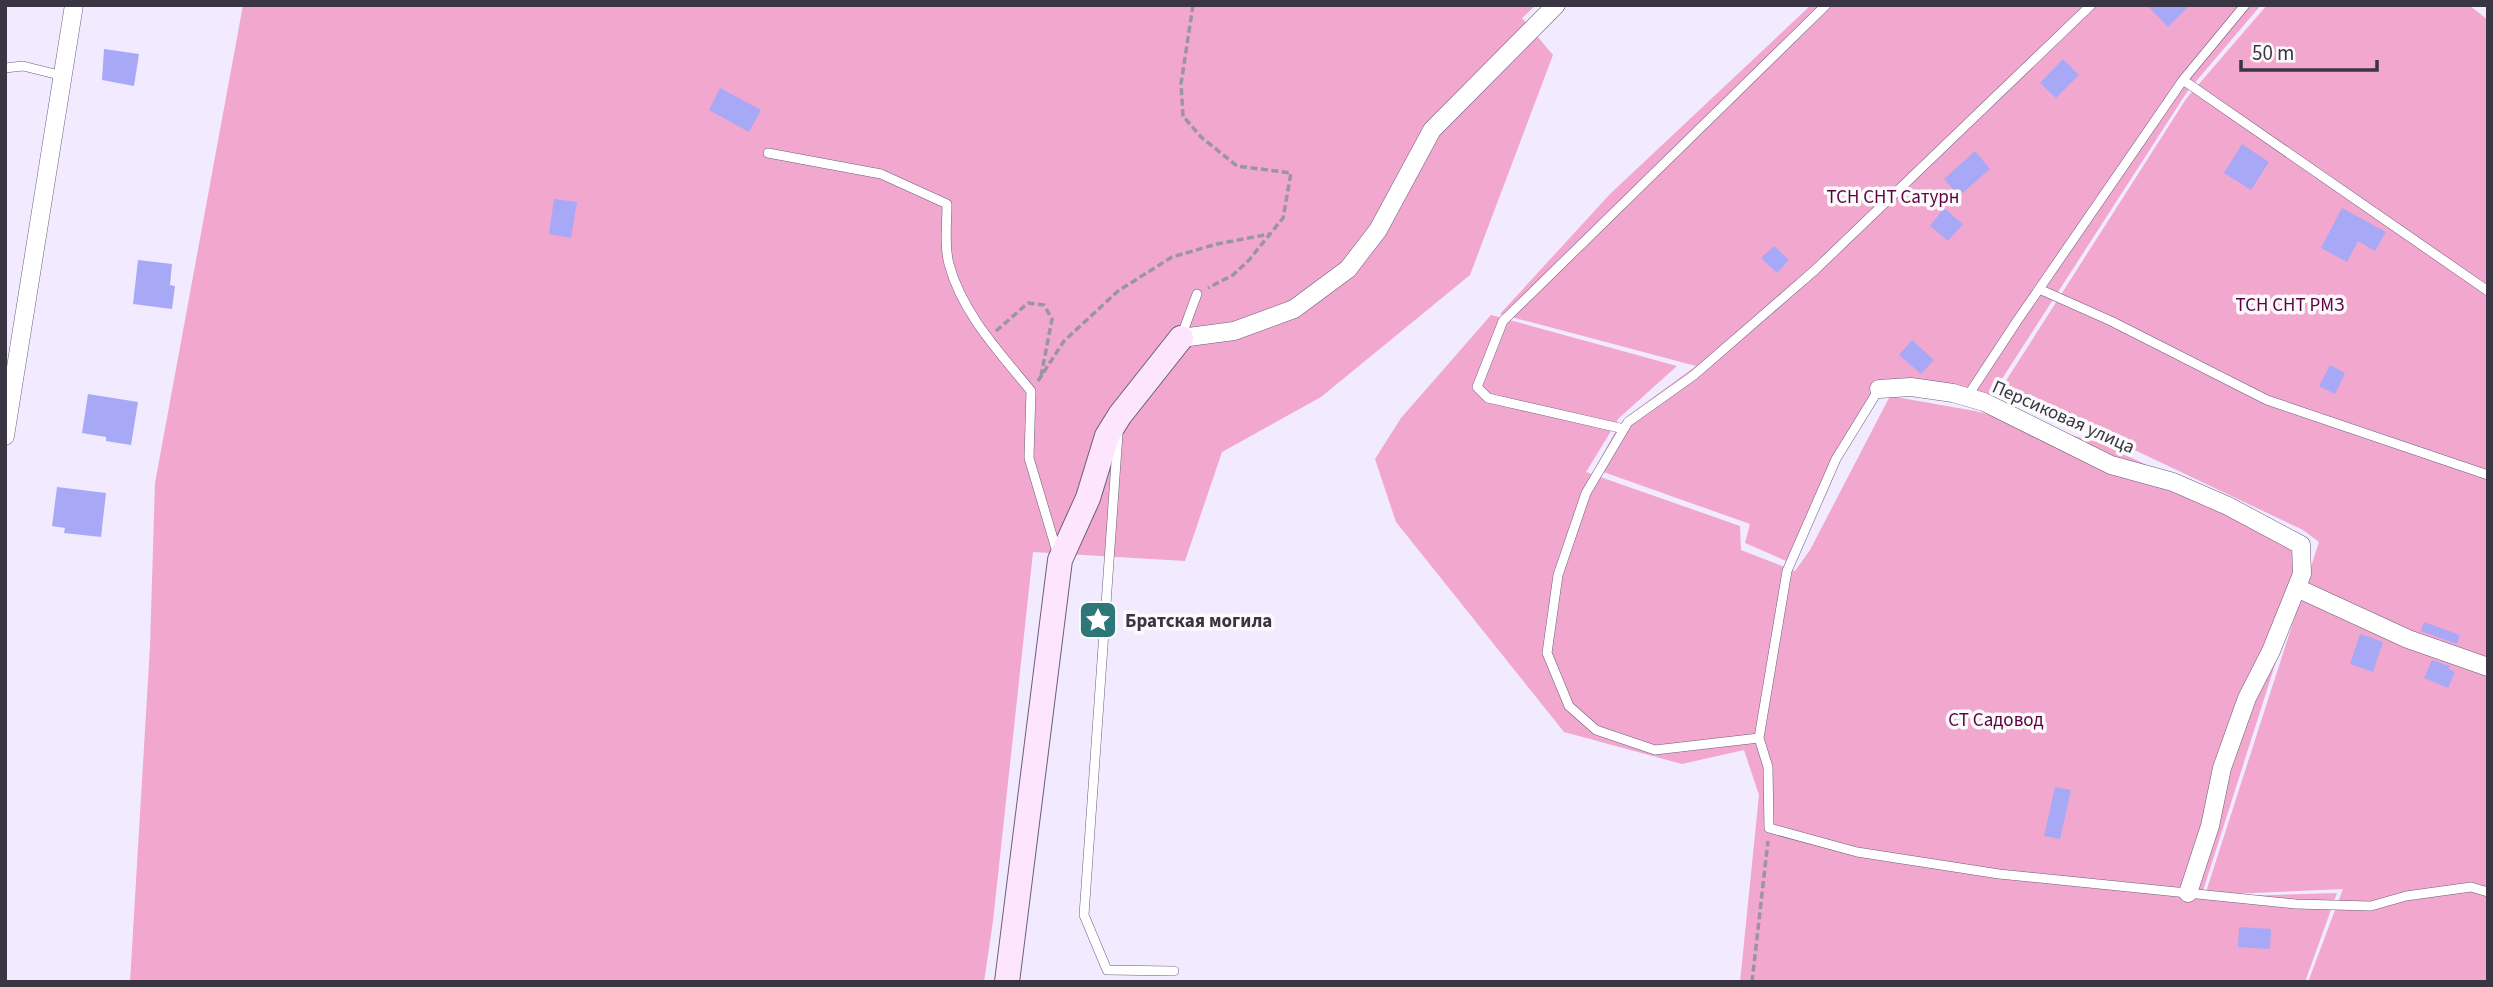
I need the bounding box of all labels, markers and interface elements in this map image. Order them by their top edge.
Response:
scale bar [2241,28,2378,72]
text: 50 m [2252,38,2294,68]
park label: ТСН СНТ Сатурн [1827,184,1960,211]
park label: ТСН СНТ РМЗ [2235,292,2345,319]
street label: Персиковая улица [1988,374,2139,461]
place icon: Братская могила [1077,599,1119,641]
place label: Братская могила [1125,608,1272,635]
park label: СТ Садовод [1948,707,2044,734]

